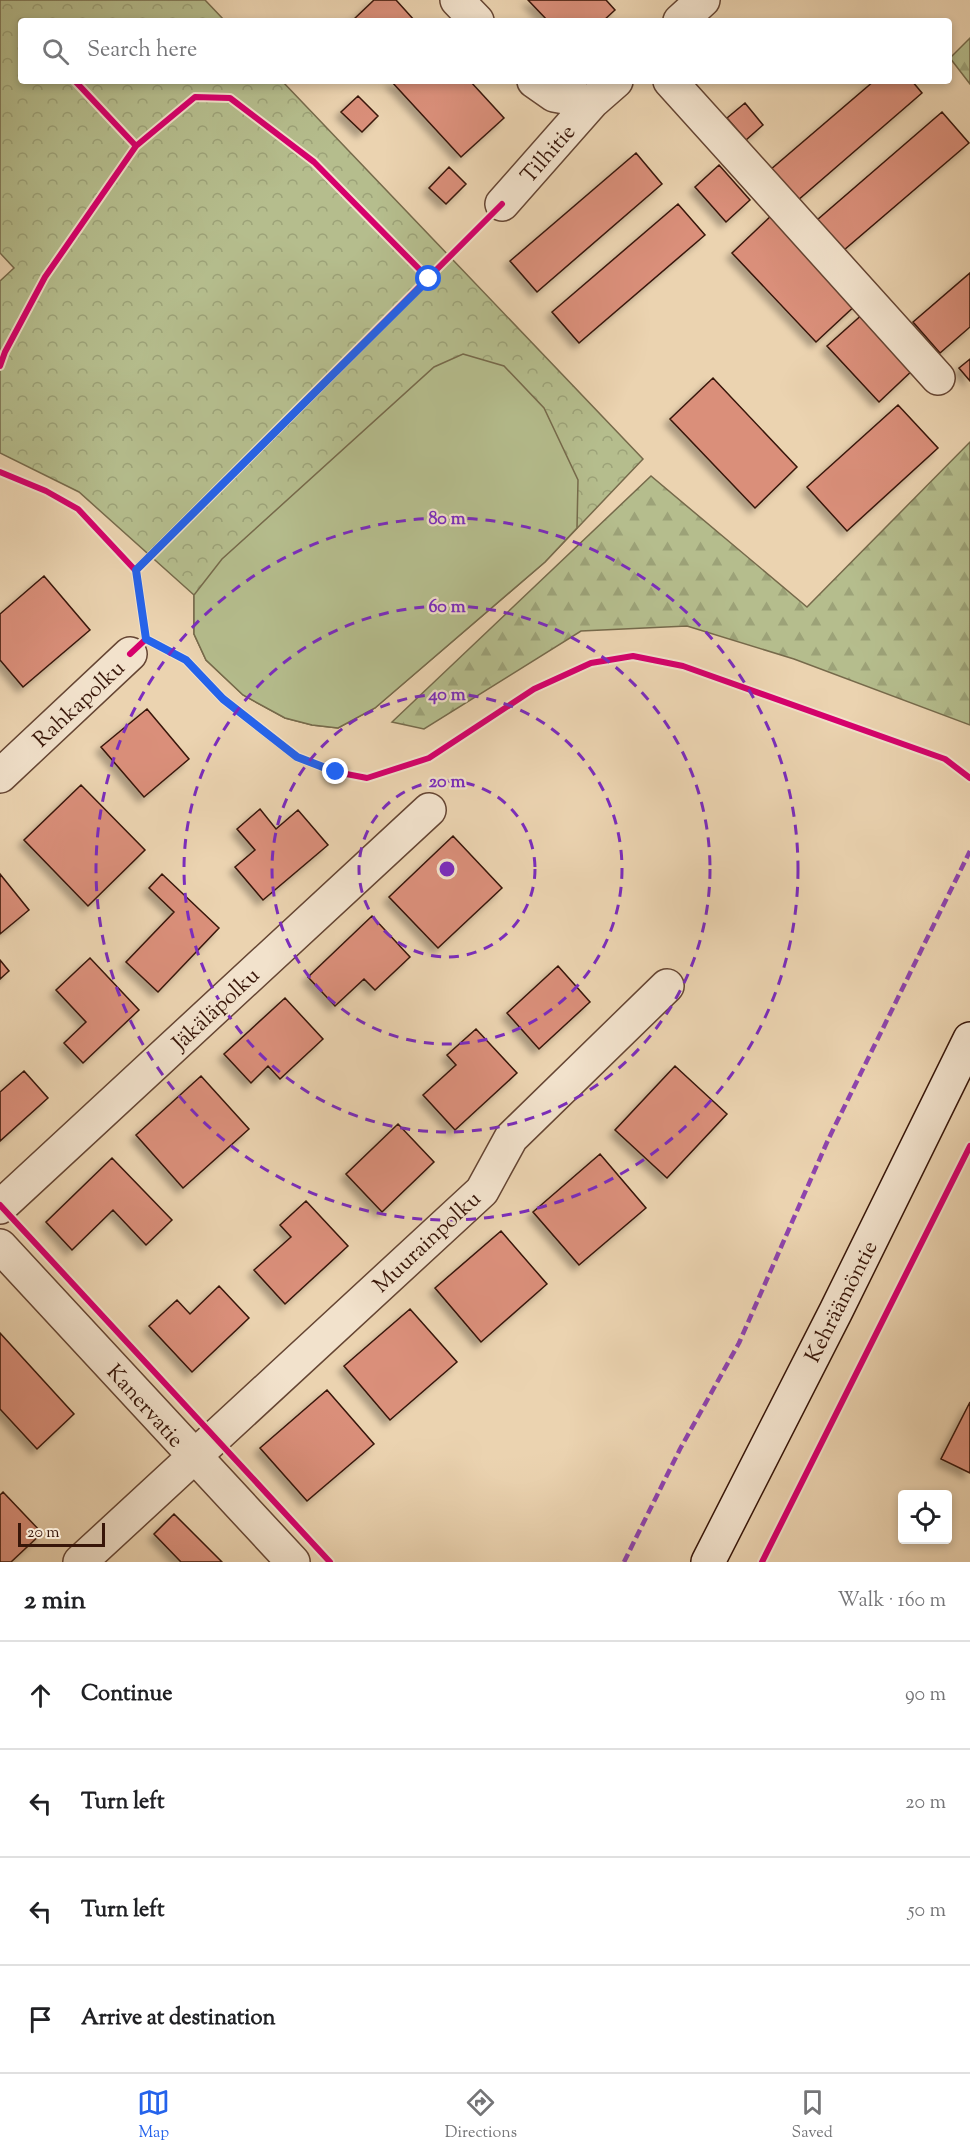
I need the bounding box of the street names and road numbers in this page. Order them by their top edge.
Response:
street label: Tilhitie [514,118,584,192]
street label: Rahkapolku [27,654,133,756]
street label: Jäkäläpolku [165,961,268,1060]
street label: Muurainpolku [367,1184,489,1302]
street label: Kehräämöntie [798,1236,887,1369]
street label: Kanervatie [98,1358,190,1456]

